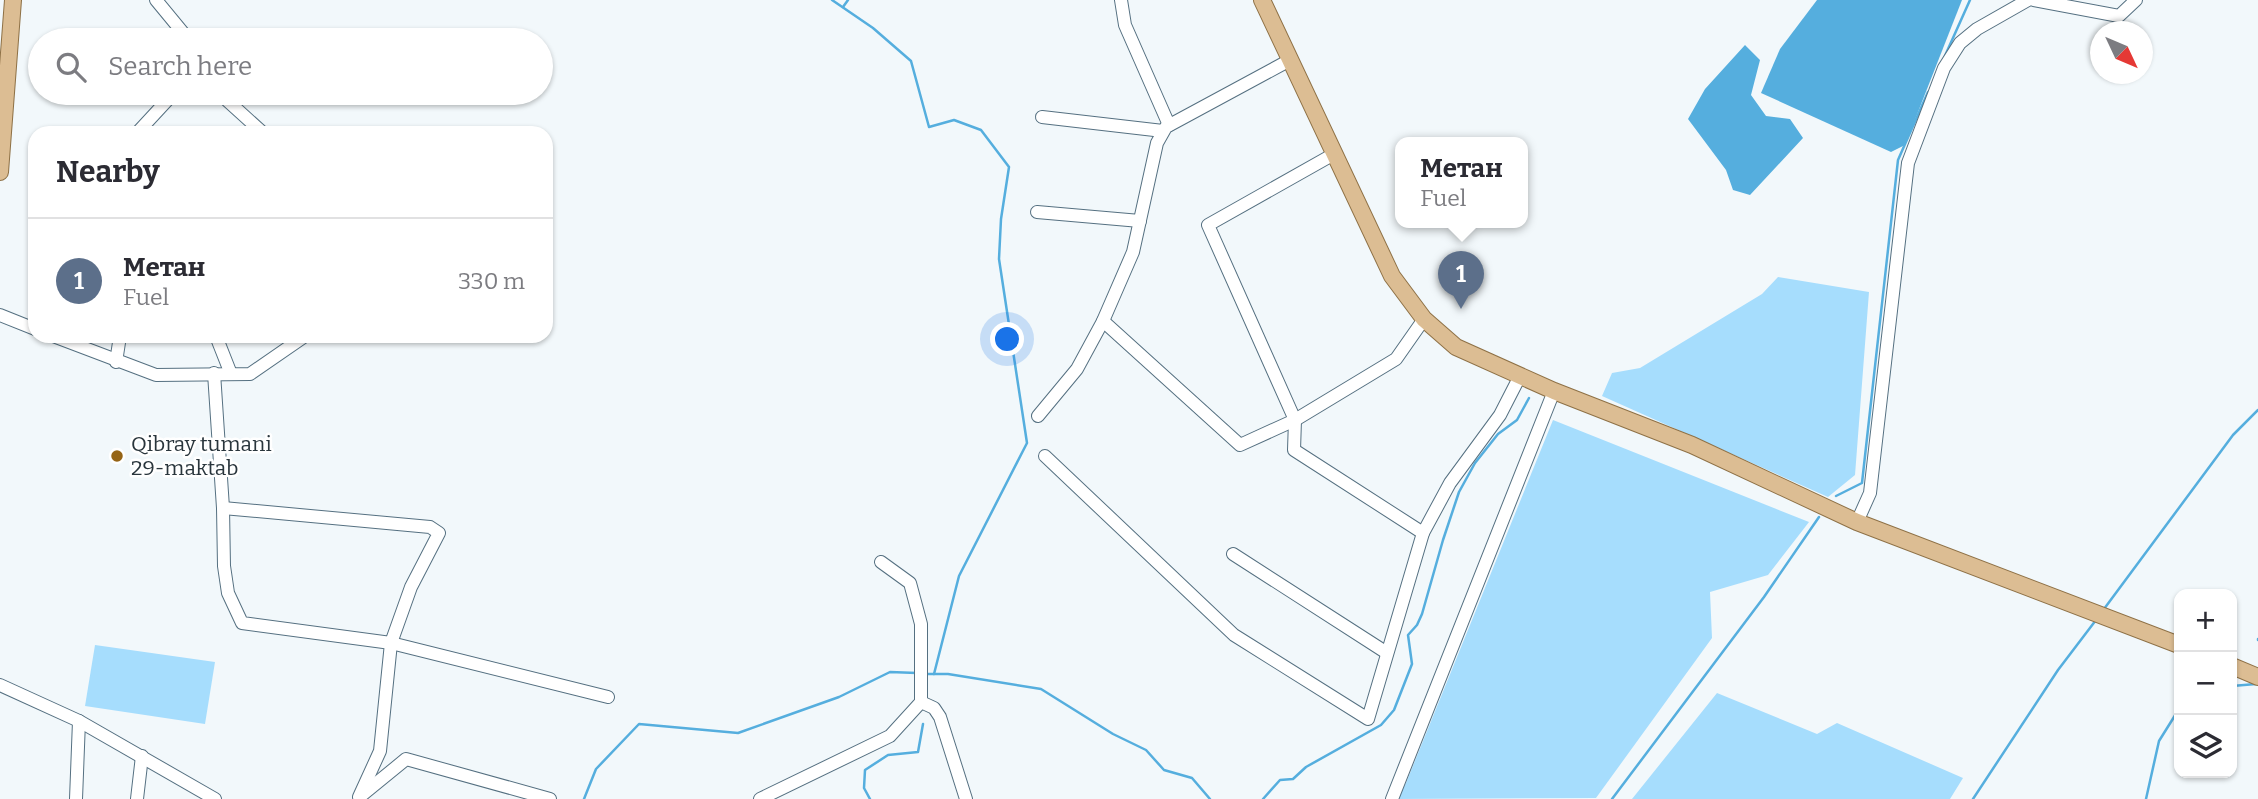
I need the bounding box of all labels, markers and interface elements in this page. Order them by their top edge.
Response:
north arrow [2090,21,2153,84]
search box [28,28,553,105]
icon: search [52,48,90,86]
text: Search here [108,51,252,82]
popup [1395,137,1528,228]
text: Метан [1420,153,1503,184]
text: Nearby [56,154,160,190]
text: Fuel [1420,184,1467,212]
pin: 1 [1438,251,1484,309]
text: Метан [123,252,205,283]
text: 1 [74,267,84,295]
text: 330 m [458,267,525,295]
text: Fuel [123,283,169,311]
your location [990,322,1024,356]
place label: Qibray tumani 29-maktab [131,431,272,481]
marker: Qibray tumani 29-maktab [109,448,125,464]
map controls [2174,589,2237,778]
button: + [2174,589,2237,652]
button: − [2174,652,2237,715]
button: layers [2174,715,2237,778]

